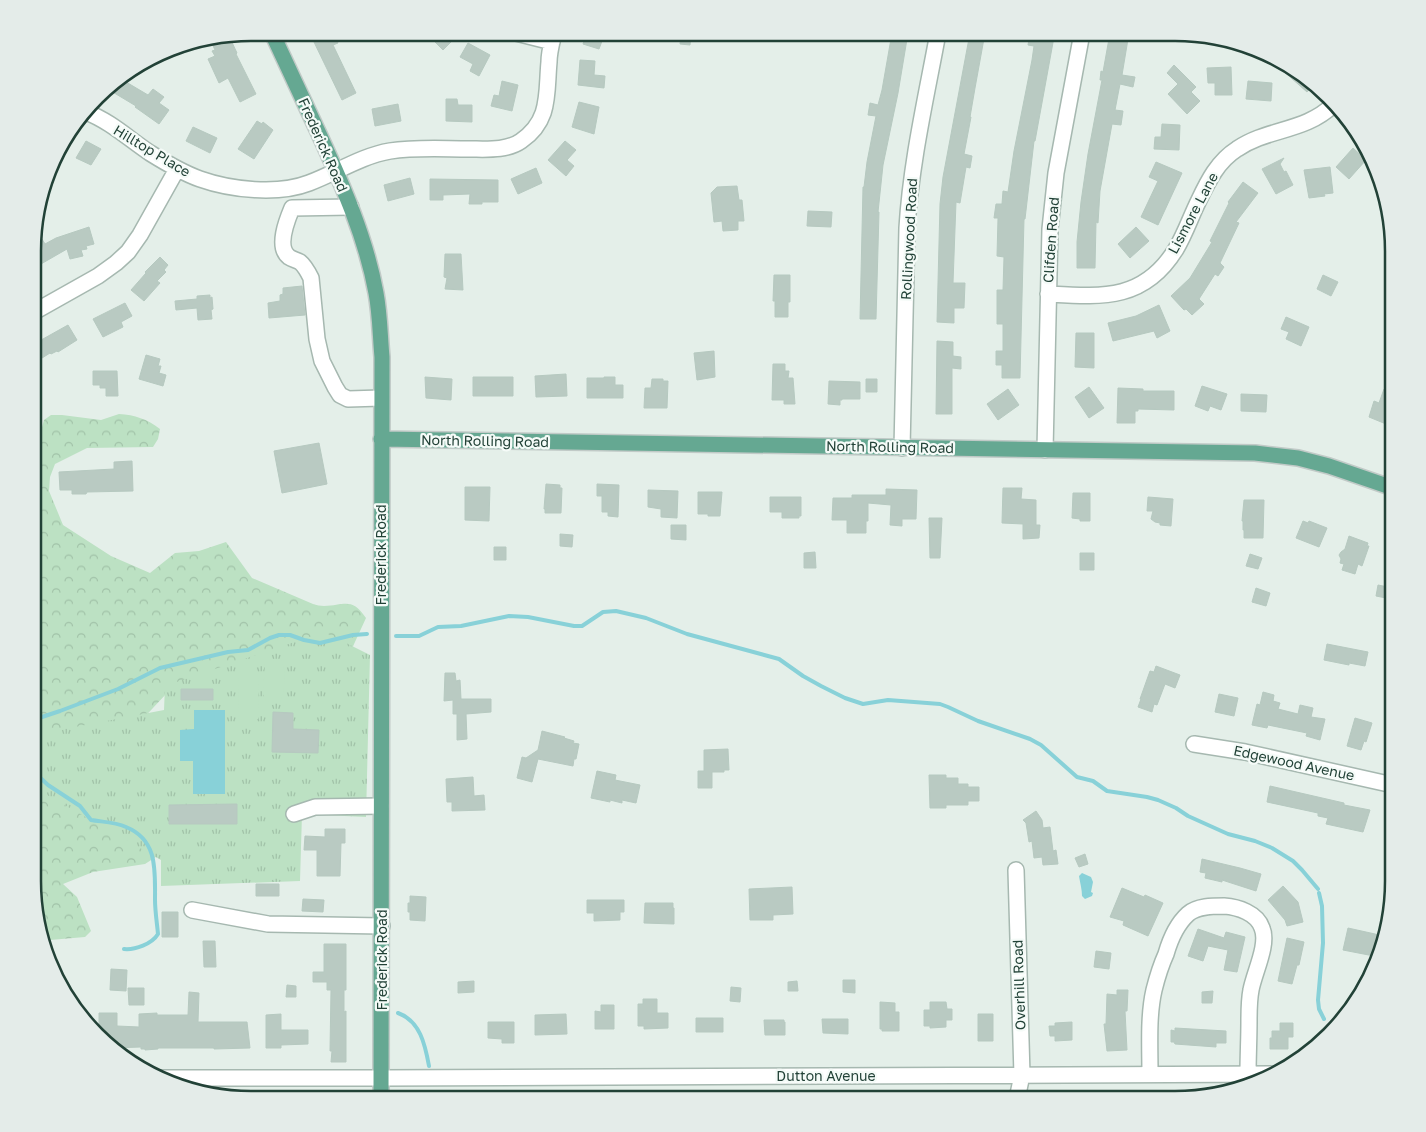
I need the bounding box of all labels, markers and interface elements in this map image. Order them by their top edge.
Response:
street label: Frederick Road [295,95,352,194]
street label: Hilltop Place [111,121,194,180]
street label: Lismore Lane [1164,169,1221,256]
street label: Rollingwood Road [897,178,920,300]
street label: Clifden Road [1039,197,1062,283]
street label: North Rolling Road [421,431,549,450]
street label: North Rolling Road [826,437,954,456]
street label: Frederick Road [372,504,389,606]
street label: Edgewood Avenue [1232,741,1356,784]
street label: Frederick Road [373,909,390,1011]
street label: Overhill Road [1008,939,1029,1031]
street label: Dutton Avenue [776,1067,876,1084]

